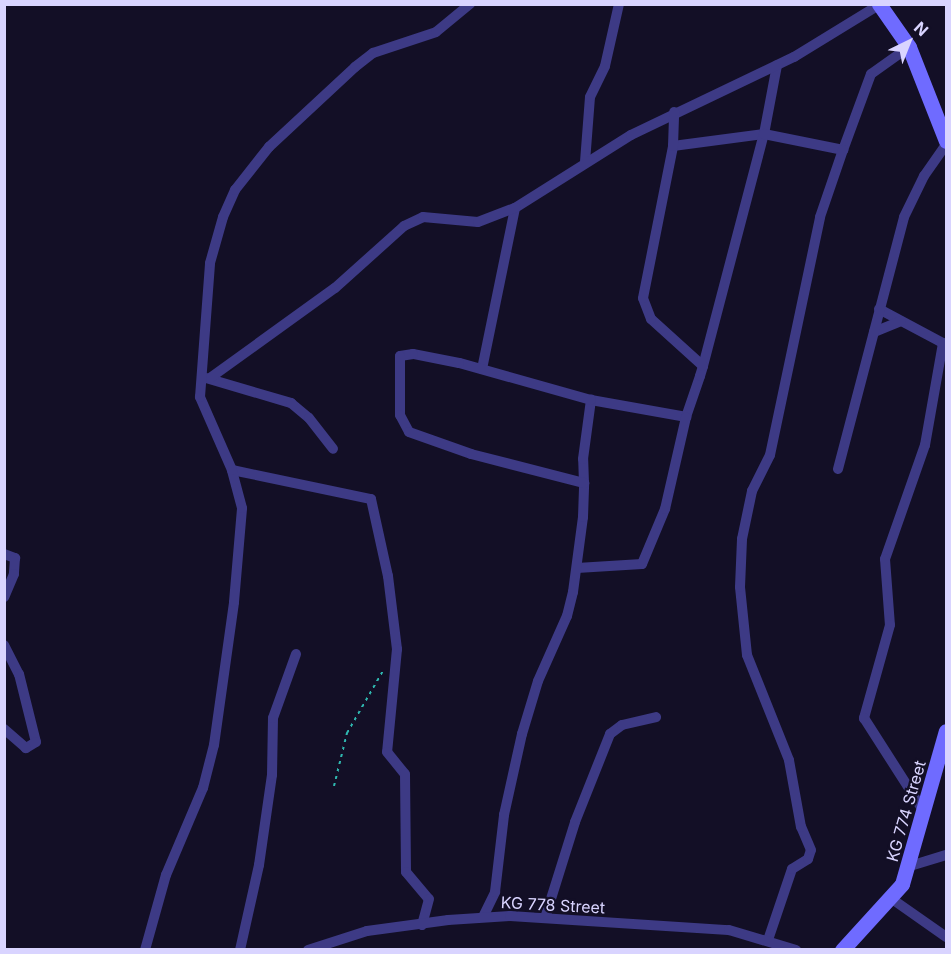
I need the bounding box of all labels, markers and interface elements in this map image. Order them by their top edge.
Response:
north arrow [879,12,939,72]
text: N [910,17,933,40]
street label: KG 774 Street [882,758,930,864]
street label: KG 778 Street [500,893,606,917]

